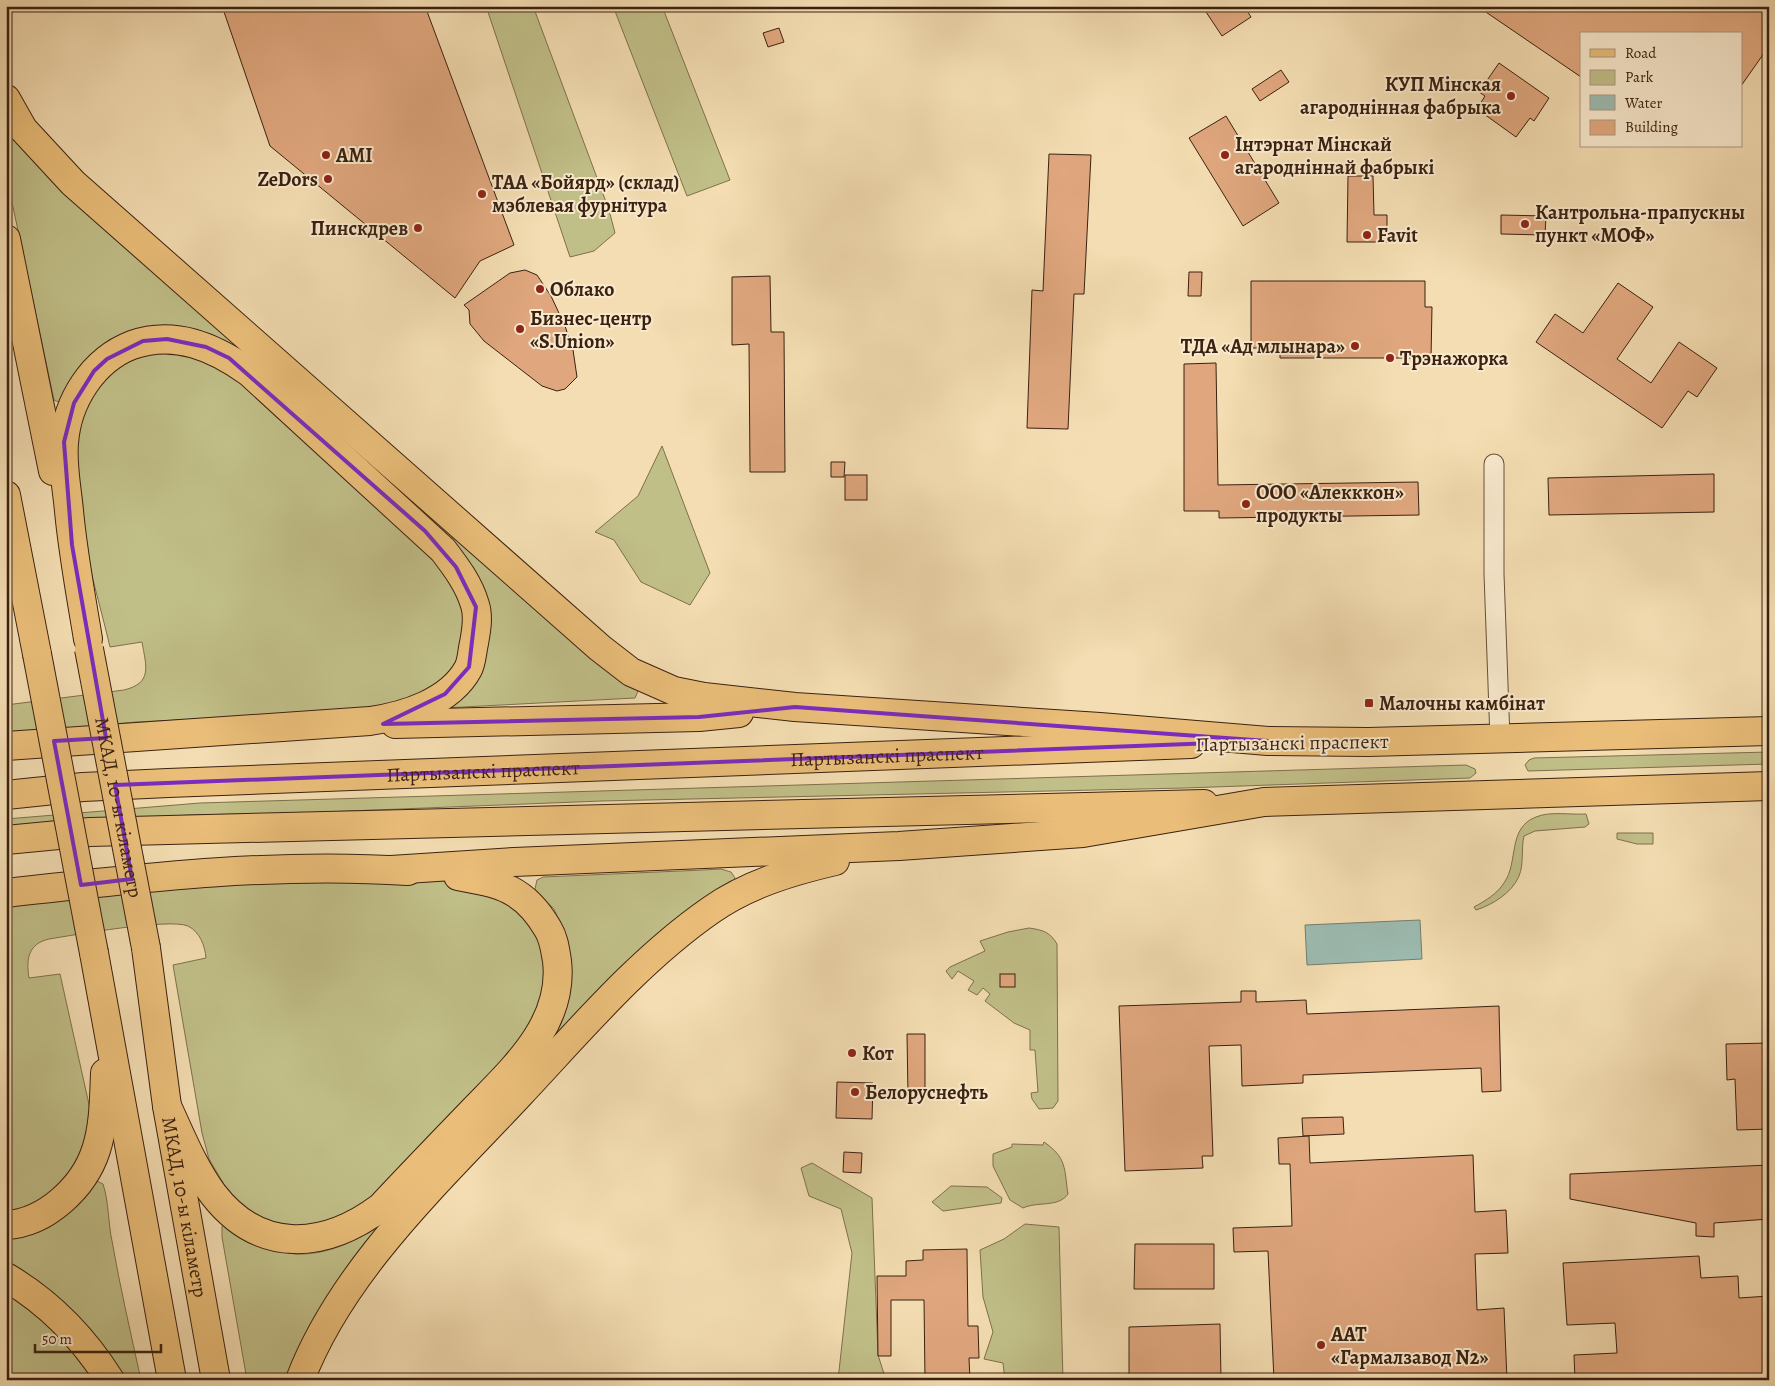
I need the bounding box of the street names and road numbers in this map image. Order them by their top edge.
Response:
street label: МКАД, 10-ы кіламетр [89,715,150,900]
street label: Партызанскі праспект [1195,728,1389,758]
street label: Партызанскі праспект [790,738,984,773]
street label: Партызанскі праспект [386,754,581,788]
street label: МКАД, 10-ы кіламетр [156,1114,214,1300]

